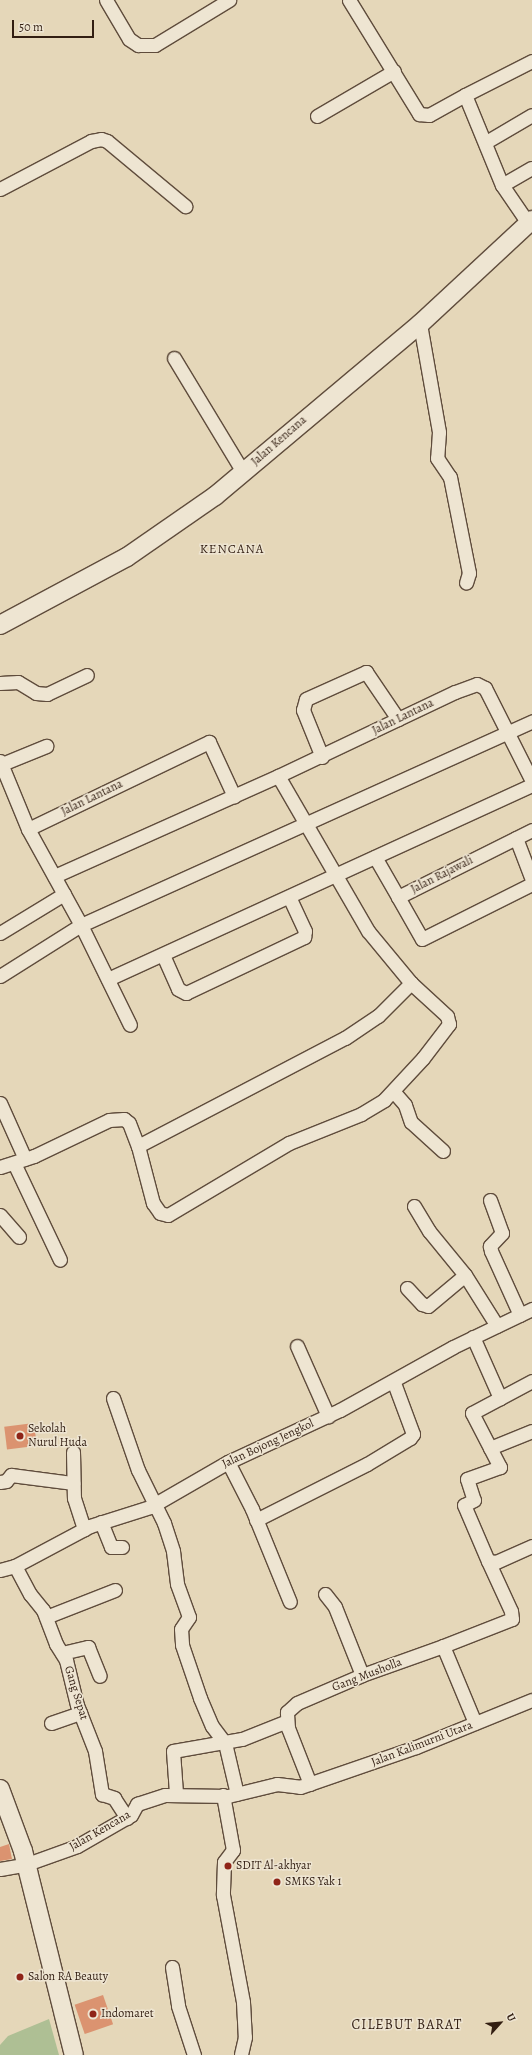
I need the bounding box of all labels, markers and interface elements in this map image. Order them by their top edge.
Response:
scale bar [14,12,96,38]
text: 50 m [19,19,43,35]
street label: Jalan Kencana [248,413,310,469]
district label: KENCANA [200,541,264,557]
street label: Jalan Lantana [370,696,436,738]
street label: Jalan Lantana [59,777,125,819]
street label: Jalan Rajawali [409,853,475,897]
street label: Jalan Bojong Jengkol [220,1416,316,1472]
place label: Sekolah Nurul Huda [28,1422,87,1450]
marker: Sekolah Nurul Huda [15,1431,25,1441]
street label: Gang Musholla [330,1655,404,1695]
street label: Gang Sepat [61,1664,91,1722]
street label: Jalan Kalimurni Utara [369,1718,475,1770]
street label: Jalan Kencana [67,1808,133,1854]
place label: SDIT Al-akhyar [236,1859,311,1873]
marker: SDIT Al-akhyar [223,1861,233,1871]
place label: SMKS Yak 1 [285,1875,342,1889]
marker: SMKS Yak 1 [272,1877,282,1887]
place label: Salon RA Beauty [28,1970,108,1984]
marker: Salon RA Beauty [15,1972,25,1982]
north arrow [480,2003,520,2043]
place label: Indomaret [101,2007,154,2021]
marker: Indomaret [88,2009,98,2019]
text: U [503,2011,519,2024]
district label: CILEBUT BARAT [352,2017,462,2033]

